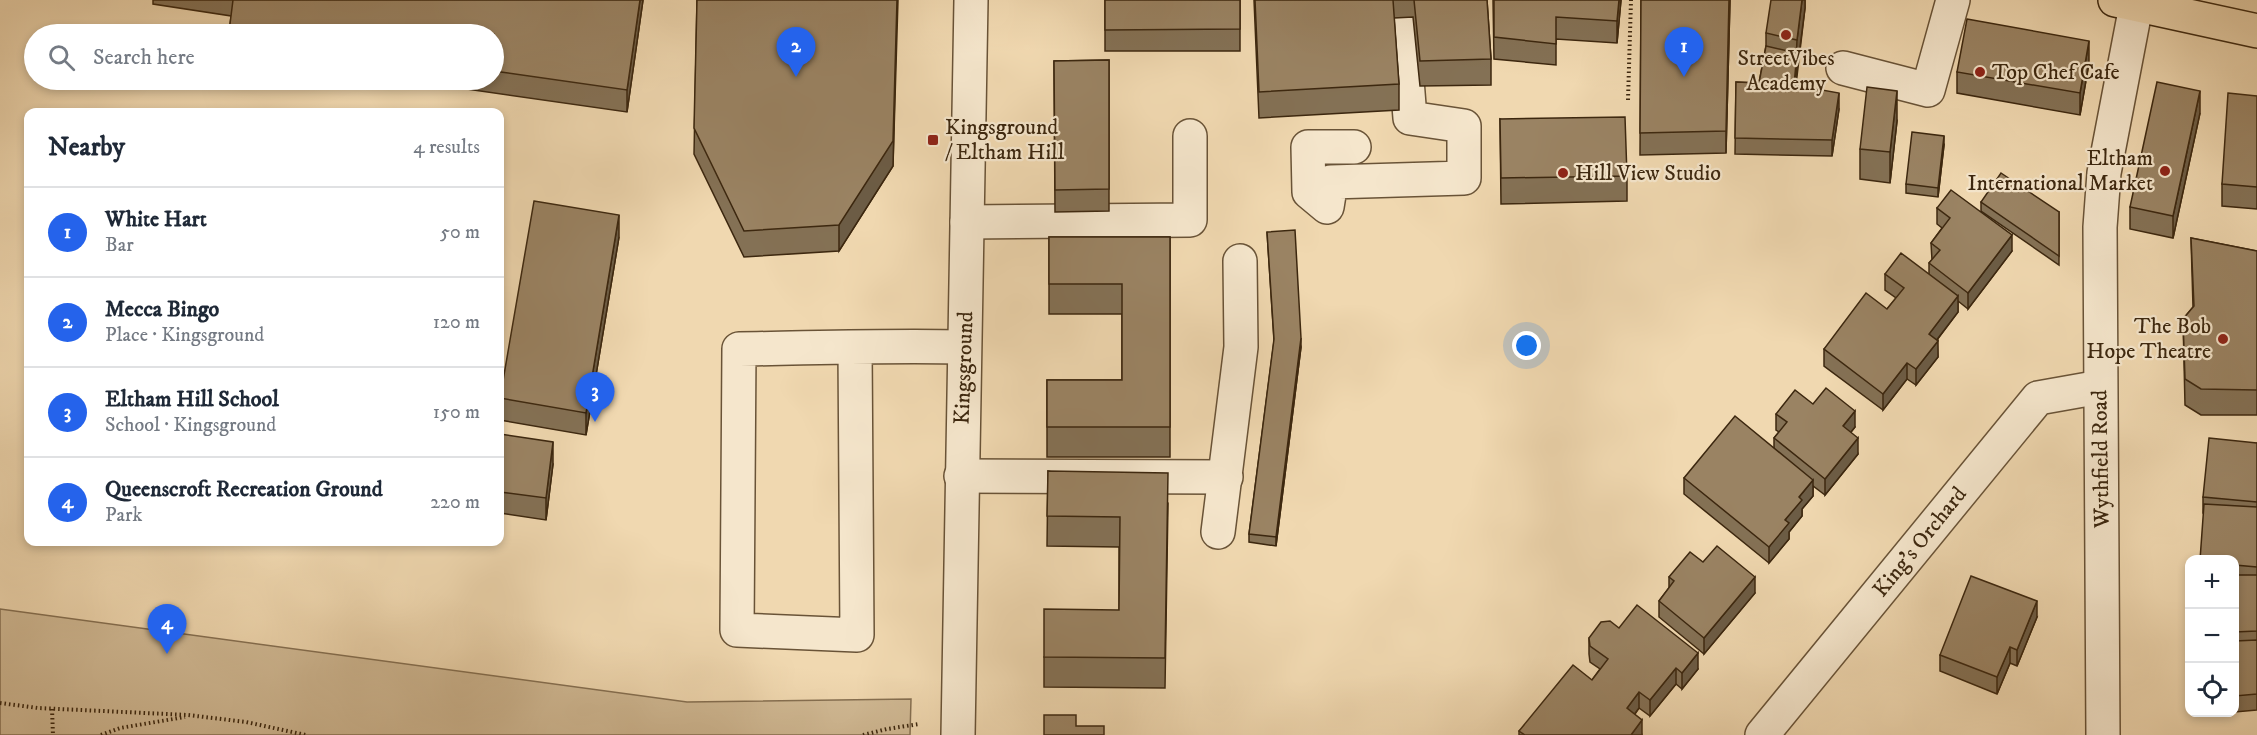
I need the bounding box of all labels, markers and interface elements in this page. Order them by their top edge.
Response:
search box [24,24,504,90]
pin: 2 [776,28,816,77]
pin: 1 [1664,28,1704,77]
marker: StreetVibes Academy [1779,28,1793,42]
icon: search [45,41,78,74]
text: Search here [93,44,195,71]
place label: StreetVibes Academy [1737,45,1835,97]
place label: Top Chef Cafe [1992,59,2120,86]
marker: Top Chef Cafe [1973,65,1987,79]
place label: Kingsground / Eltham Hill [945,114,1065,166]
text: Nearby [48,131,125,164]
marker: Kingsground / Eltham Hill [926,133,940,147]
text: 4 results [413,135,480,160]
place label: Eltham International Market [1967,145,2153,197]
place label: Hill View Studio [1575,160,1721,187]
marker: Eltham International Market [2158,164,2172,178]
marker: Hill View Studio [1556,166,1570,180]
text: White Hart [105,206,207,233]
text: 1 [64,220,71,245]
text: 50 m [440,220,480,245]
text: Bar [105,233,134,258]
text: Mecca Bingo [105,296,219,323]
text: 2 [63,310,72,335]
text: 120 m [433,310,480,335]
street label: Kingsground [949,311,979,425]
place label: The Bob Hope Theatre [2086,313,2211,365]
text: Place · Kingsground [105,323,264,348]
your location [1512,331,1541,360]
marker: The Bob Hope Theatre [2216,332,2230,346]
pin: 3 [576,372,614,422]
text: Eltham Hill School [105,386,279,413]
street label: Wythfield Road [2086,390,2116,529]
text: 3 [64,400,71,425]
text: 150 m [433,400,480,425]
text: School · Kingsground [105,413,276,438]
text: Queenscroft Recreation Ground [105,476,383,503]
street label: King's Orchard [1867,481,1973,603]
text: 4 [62,490,73,515]
text: 220 m [430,490,480,515]
text: Park [105,503,142,528]
map controls [2185,555,2239,717]
button: + [2185,555,2239,609]
pin: 4 [148,604,186,654]
button: − [2185,609,2239,663]
button: locate [2185,663,2239,717]

